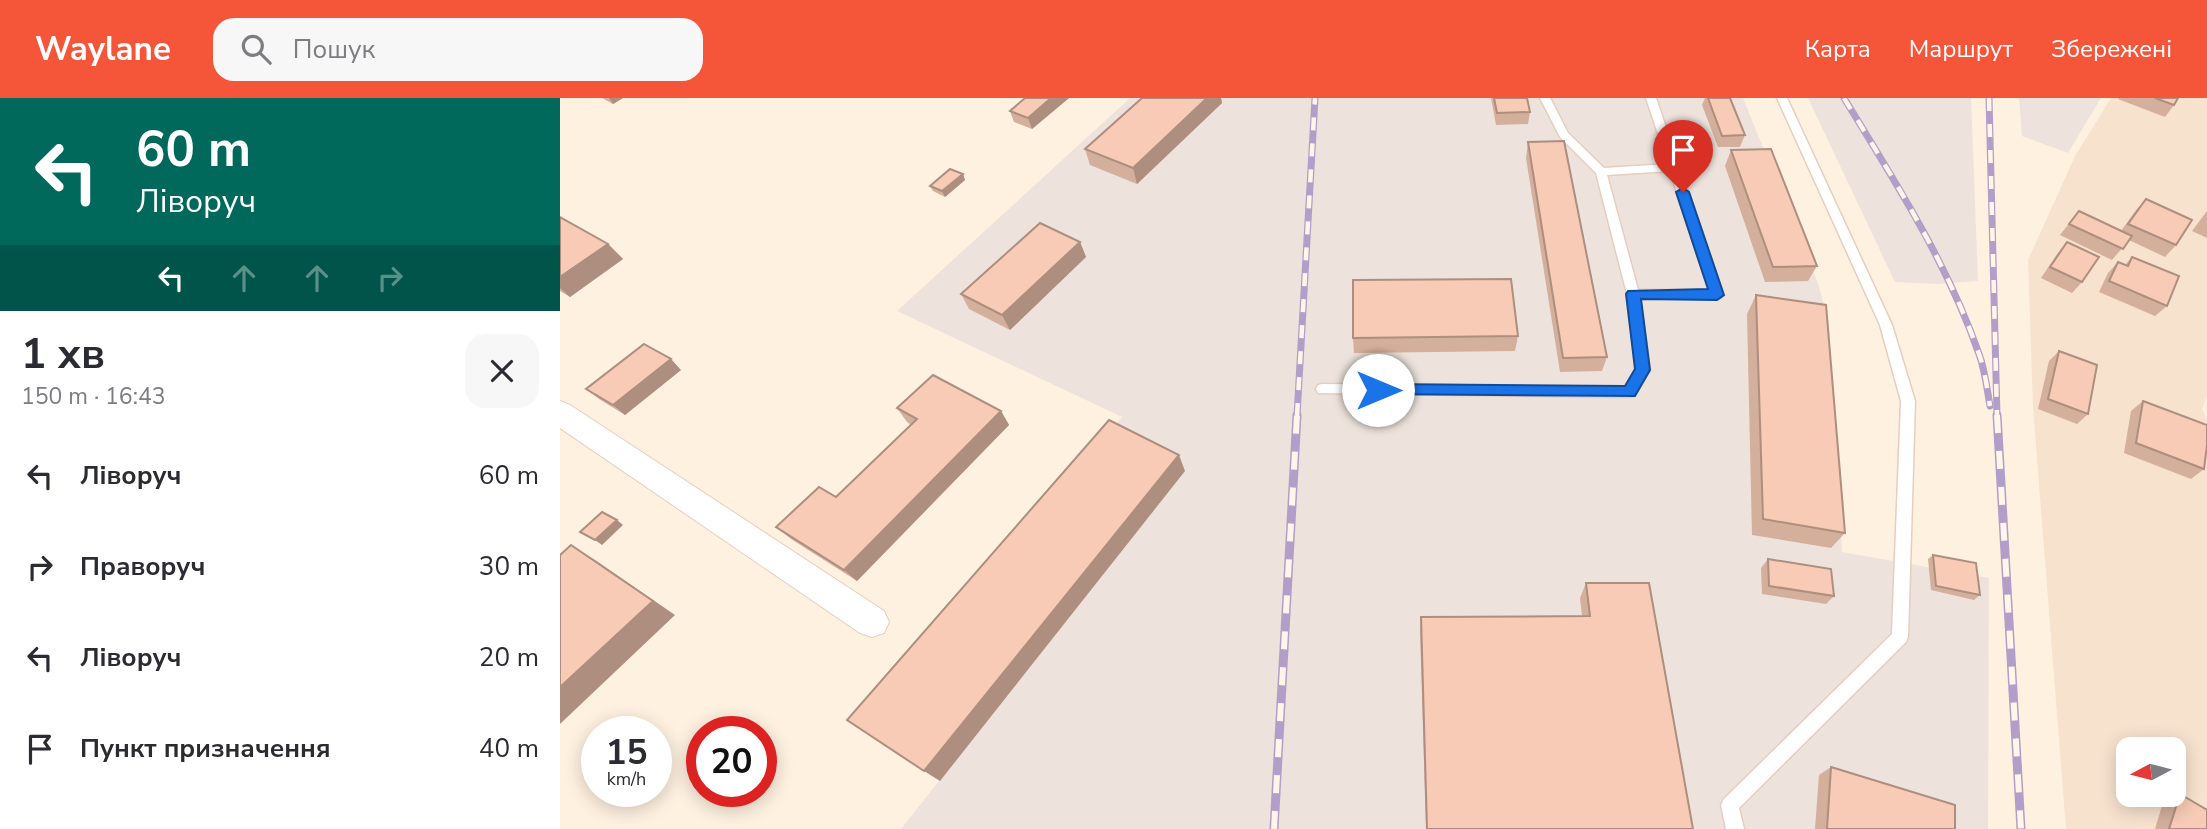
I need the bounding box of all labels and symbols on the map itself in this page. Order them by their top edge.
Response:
pin [1653,120,1713,192]
position arrow [1341,353,1415,427]
speed limit sign: 20 [686,716,777,807]
north arrow [2116,737,2186,807]

